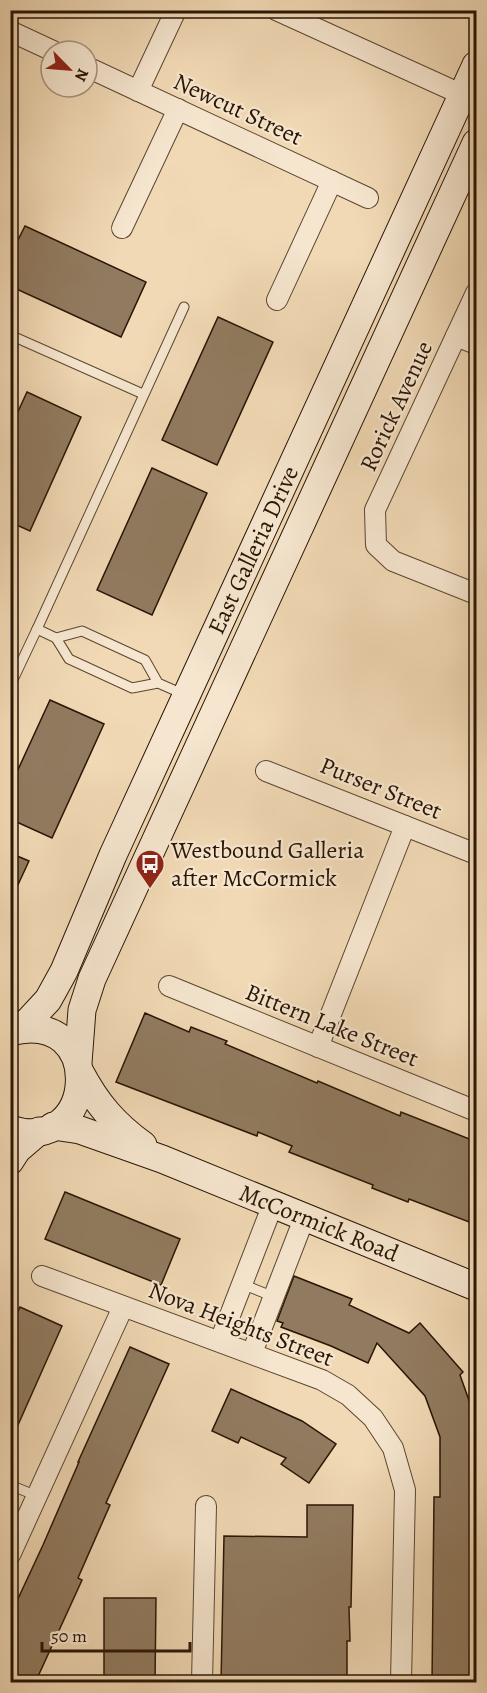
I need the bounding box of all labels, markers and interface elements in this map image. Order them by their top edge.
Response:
north arrow [39,39,99,99]
text: N [69,65,94,85]
street label: Newcut Street [168,65,308,153]
street label: Rorick Avenue [352,336,440,476]
street label: East Galleria Drive [200,461,306,639]
street label: Purser Street [315,749,447,827]
place label: Westbound Galleria after McCormick [170,834,365,894]
bus stop icon: Westbound Galleria after McCormick [134,848,166,890]
street label: Bittern Lake Street [241,976,423,1074]
street label: McCormick Road [235,1176,404,1270]
street label: Nova Heights Street [144,1274,338,1374]
scale bar [42,1615,190,1653]
text: 50 m [51,1624,87,1648]

